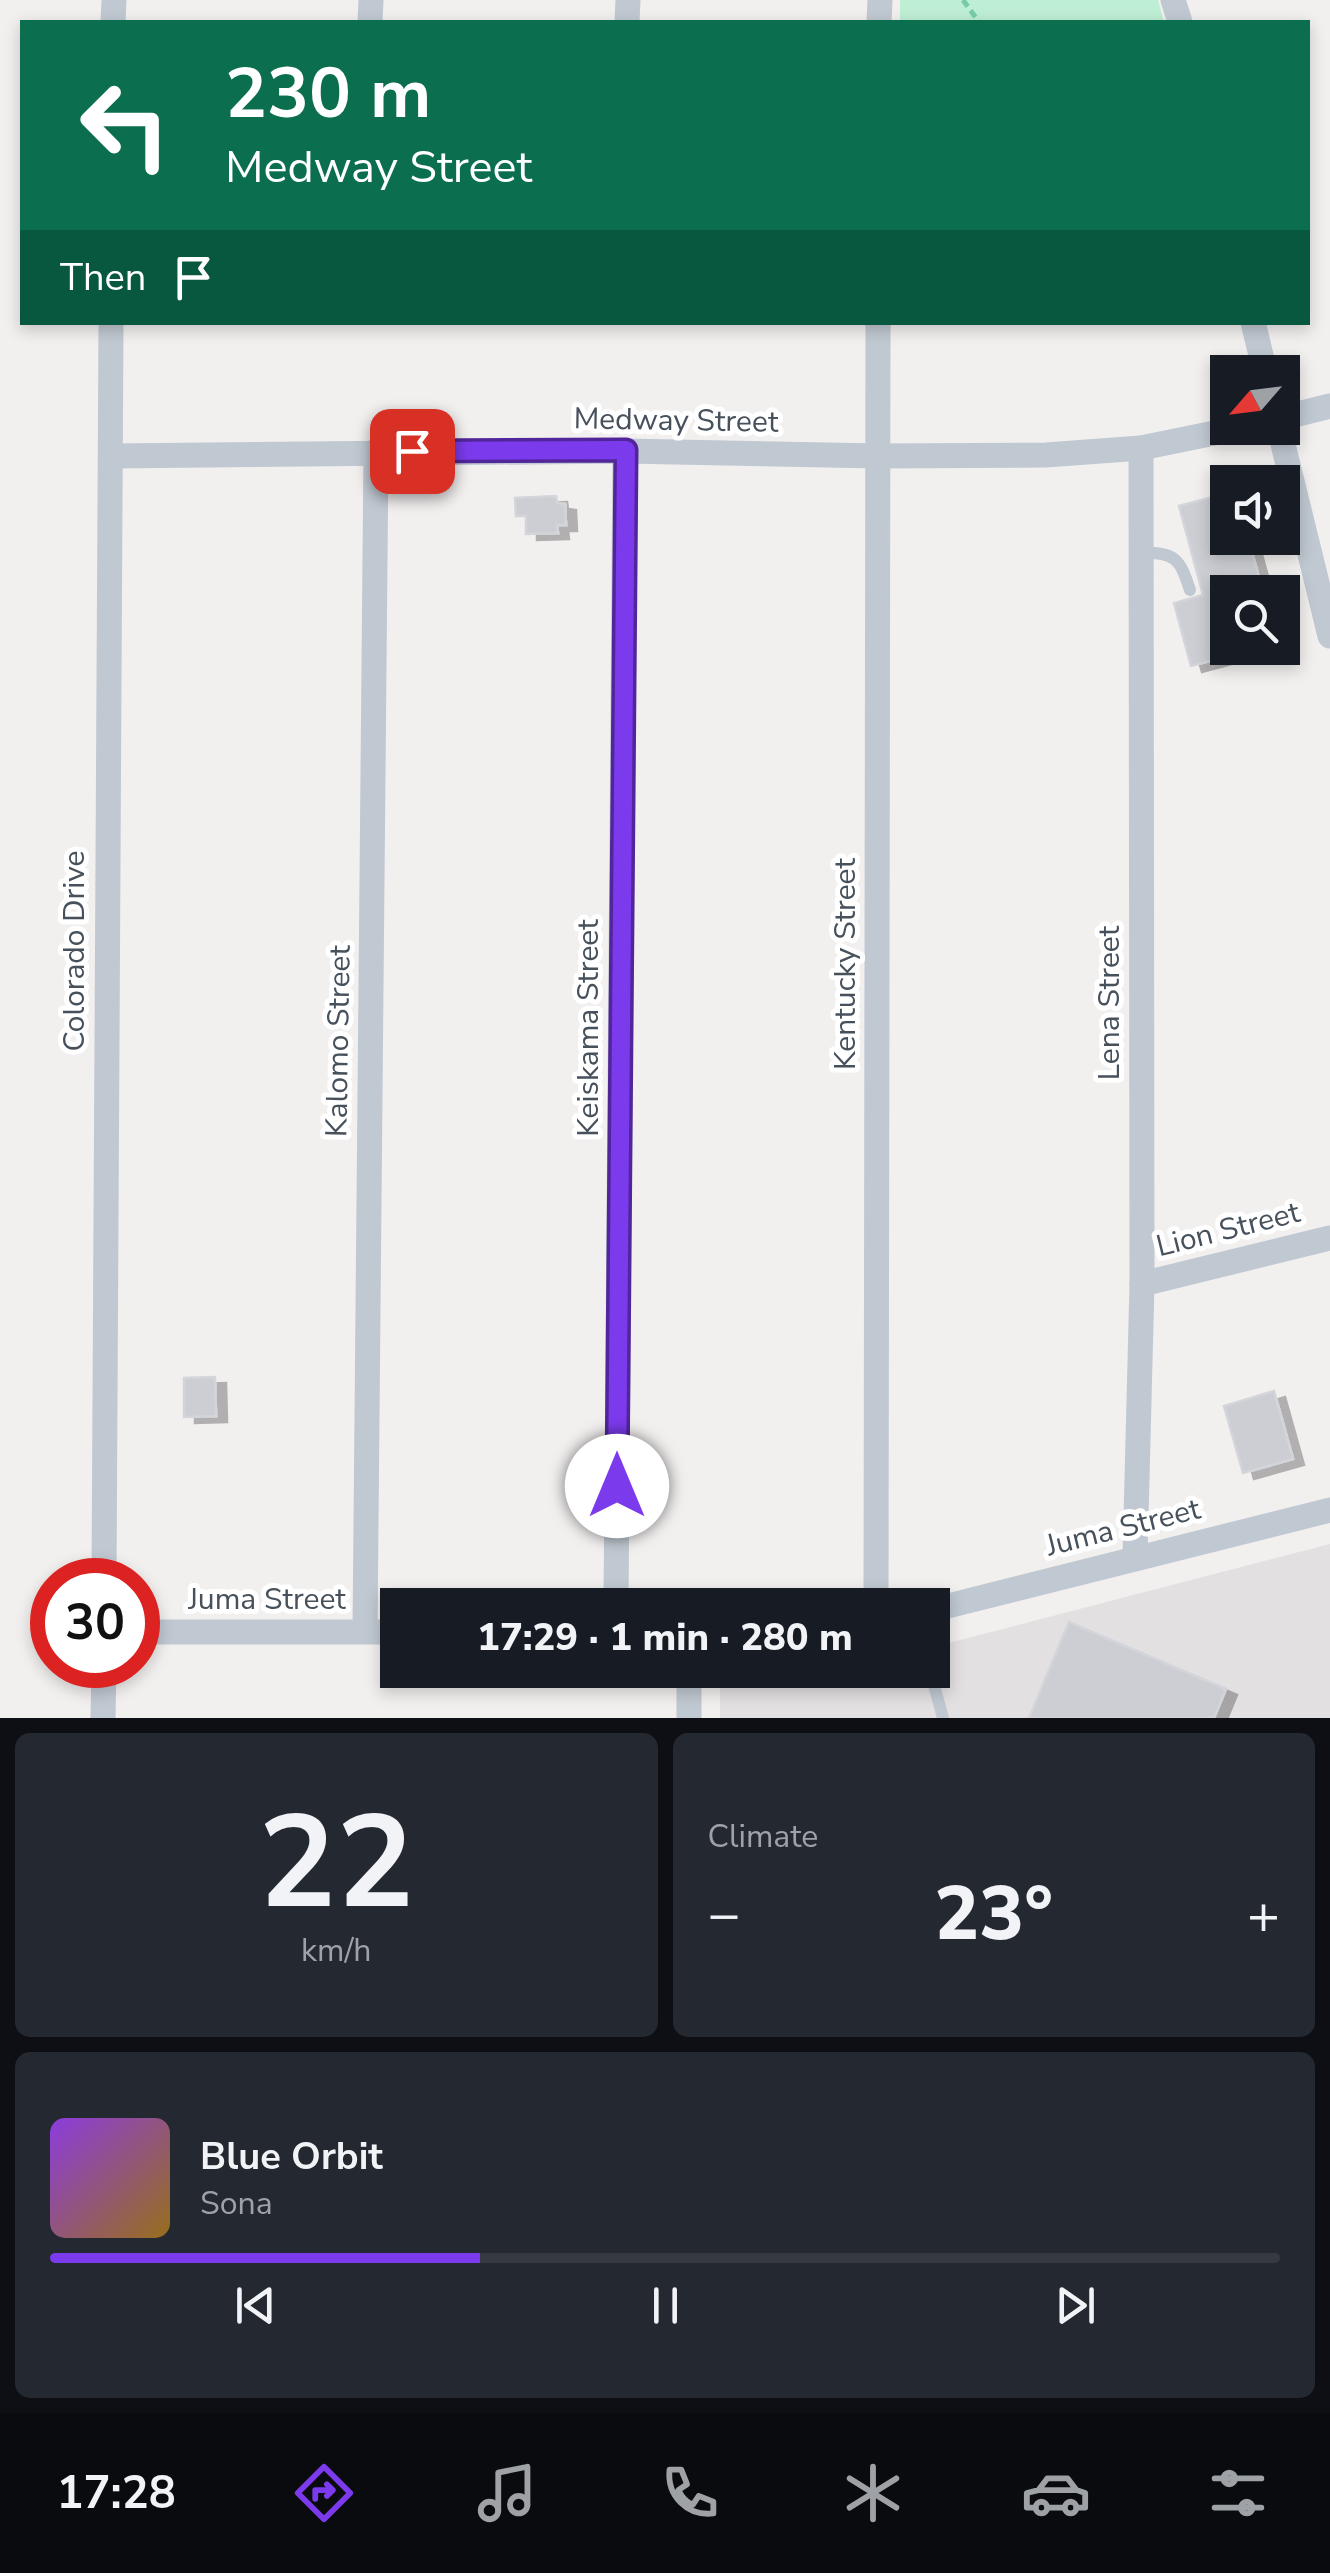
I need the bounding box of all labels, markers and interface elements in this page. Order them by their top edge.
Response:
text: 230 m [225,46,431,142]
icon: left [60,60,190,190]
text: Medway Street [225,137,532,198]
icon: arrive [166,250,221,305]
text: Then [60,252,146,303]
north arrow [1210,355,1300,445]
map controls [1210,355,1300,665]
street label: Medway Street [573,398,779,443]
pin [370,409,455,494]
icon: arrive [385,424,440,479]
button: sound [1210,465,1300,555]
button: search [1210,575,1300,665]
street label: Colorado Drive [54,851,95,1051]
street label: Kentucky Street [825,857,866,1070]
street label: Keiskama Street [568,919,609,1137]
street label: Lena Street [1089,925,1130,1080]
street label: Kalomo Street [316,944,361,1137]
street label: Lion Street [1152,1192,1305,1267]
position arrow [565,1434,669,1538]
street label: Juma Street [1041,1488,1205,1567]
speed limit sign: 30 [30,1558,160,1688]
street label: Juma Street [187,1579,346,1620]
text: 17:29 · 1 min · 280 m [477,1612,853,1663]
text: 22 [258,1775,414,1952]
text: Climate [708,1815,818,1858]
text: 23° [934,1863,1053,1965]
text: − [708,1877,741,1952]
text: + [1247,1877,1280,1952]
text: km/h [301,1929,372,1972]
text: Blue Orbit [200,2131,383,2182]
text: Sona [200,2182,273,2225]
icon: previous [228,2278,283,2333]
icon: pause [638,2278,693,2333]
icon: next [1048,2278,1103,2333]
icon: directions [289,2458,359,2528]
icon: music [472,2458,542,2528]
icon: phone [655,2458,725,2528]
icon: climate [838,2458,908,2528]
icon: car [1021,2458,1091,2528]
icon: filters [1203,2458,1273,2528]
text: 17:28 [56,2463,176,2524]

